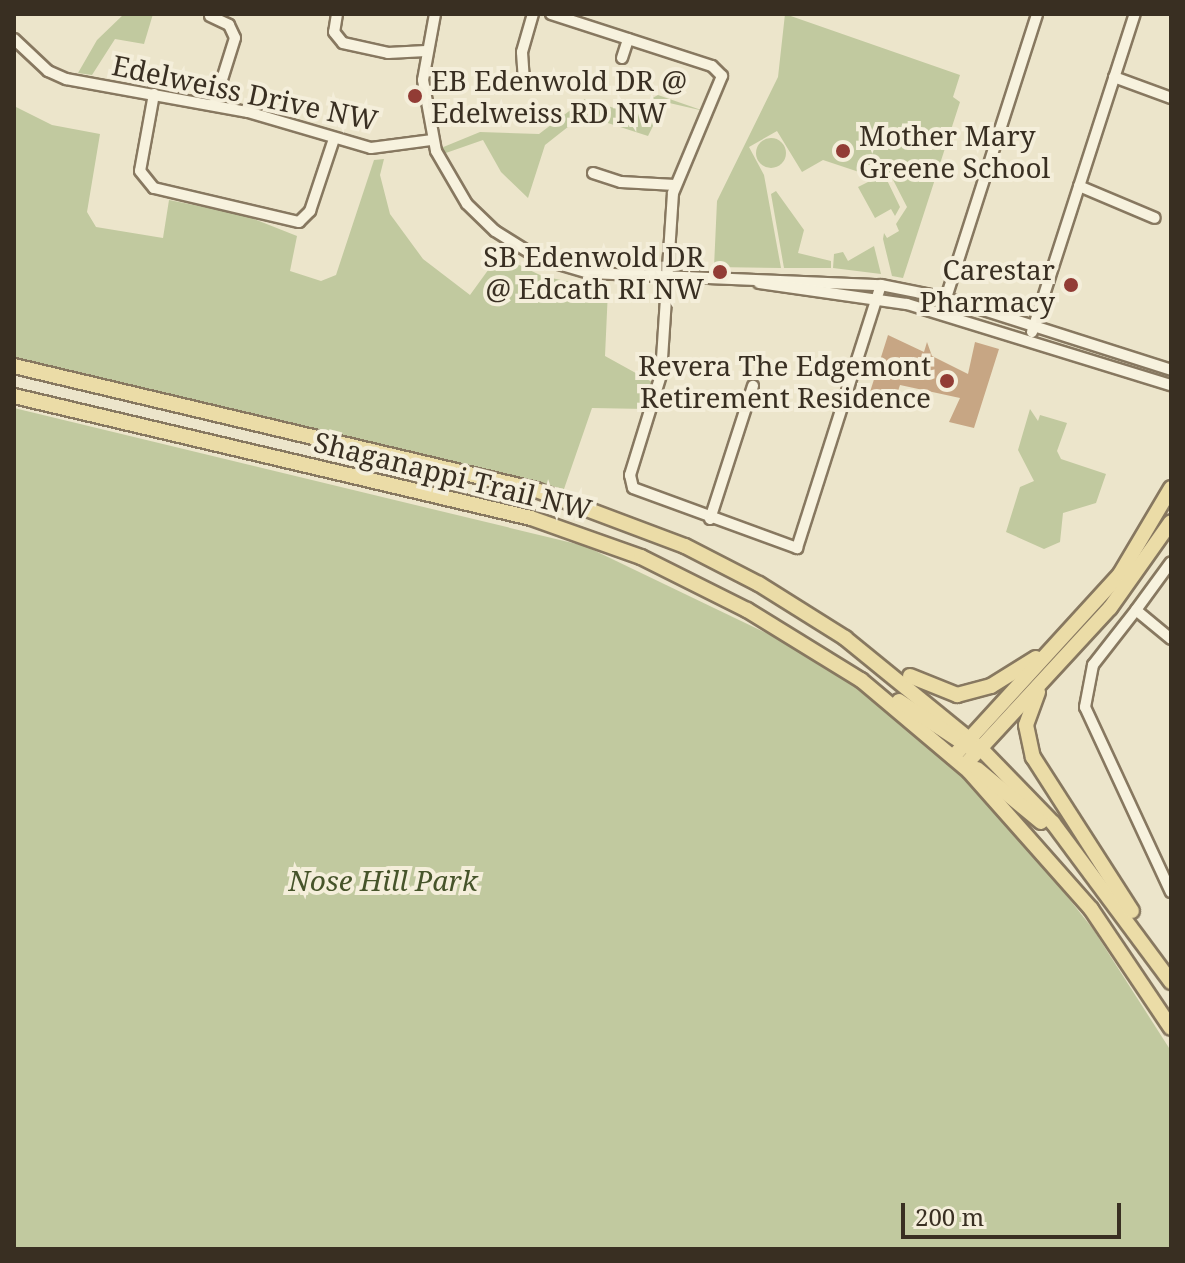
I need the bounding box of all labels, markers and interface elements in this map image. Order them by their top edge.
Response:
street label: Edelweiss Drive NW [109,47,381,137]
place label: EB Edenwold DR @ Edelweiss RD NW [431,63,687,129]
marker: EB Edenwold DR @ Edelweiss RD NW [406,87,424,105]
place label: Mother Mary Greene School [859,118,1050,184]
marker: Mother Mary Greene School [834,142,852,160]
place label: SB Edenwold DR @ Edcath RI NW [483,239,704,305]
place label: Carestar Pharmacy [920,252,1055,318]
marker: SB Edenwold DR @ Edcath RI NW [711,263,729,281]
marker: Carestar Pharmacy [1062,276,1080,294]
place label: Revera The Edgemont Retirement Residence [638,348,931,414]
marker: Revera The Edgemont Retirement Residence [938,372,956,390]
street label: Shaganappi Trail NW [311,424,595,526]
park label: Nose Hill Park [288,863,478,897]
scale bar [905,1187,1125,1237]
text: 200 m [915,1200,984,1233]

